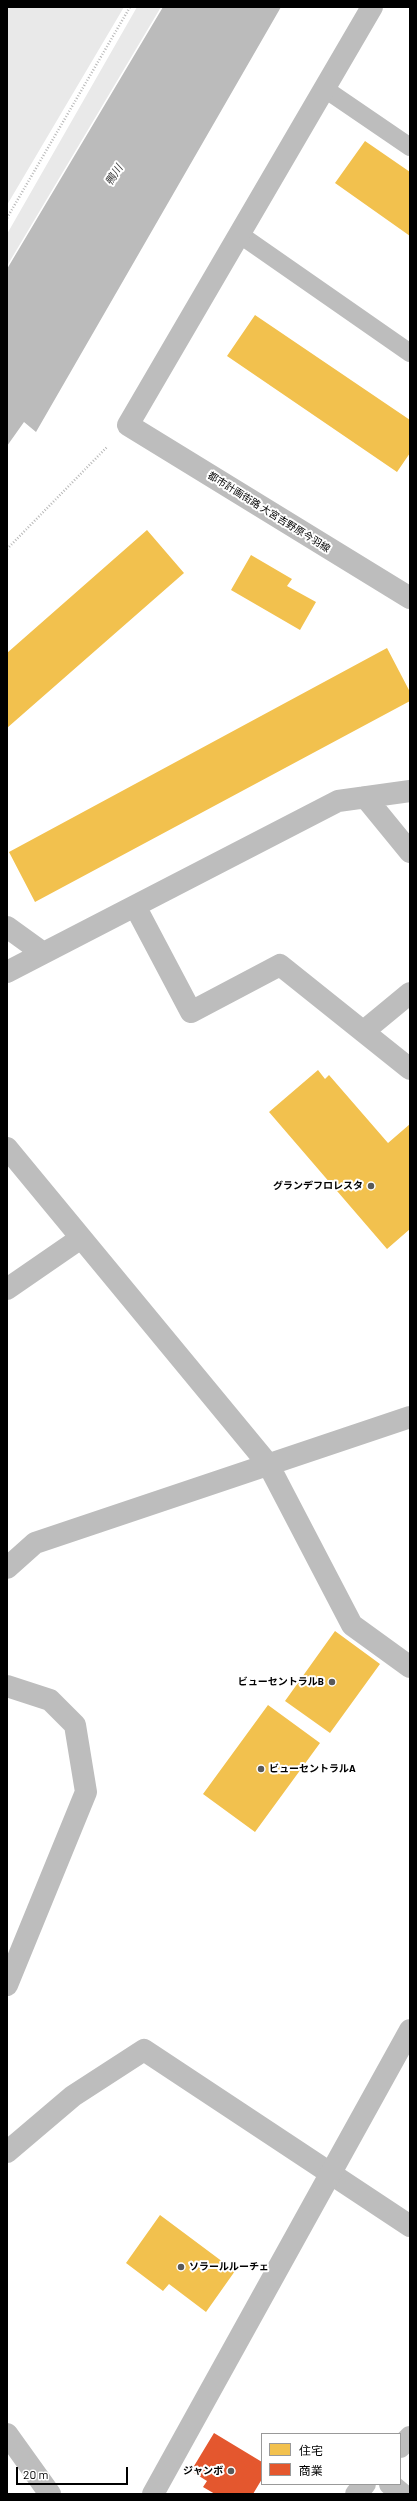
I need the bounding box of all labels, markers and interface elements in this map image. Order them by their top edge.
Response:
water label: 鴨川 [102,162,126,188]
street label: 都市計画街路 大宮吉野原今羽線 [206,469,332,555]
place label: グランデフロレスタ [273,1180,363,1192]
marker: グランデフロレスタ [366,1181,376,1191]
place label: ビューセントラルB [238,1676,324,1688]
marker: ビューセントラルB [327,1677,337,1687]
place label: ビューセントラルA [269,1763,356,1775]
marker: ビューセントラルA [256,1764,266,1774]
place label: ソラールルーチェ [189,2261,269,2273]
marker: ソラールルーチェ [176,2262,186,2272]
legend [261,2433,401,2485]
text: 住宅 [299,2443,323,2457]
scale bar [18,2459,130,2485]
text: 商業 [299,2463,323,2477]
place label: ジャンボ [183,2465,223,2477]
marker: ジャンボ [226,2466,236,2476]
text: 20 m [23,2467,49,2481]

